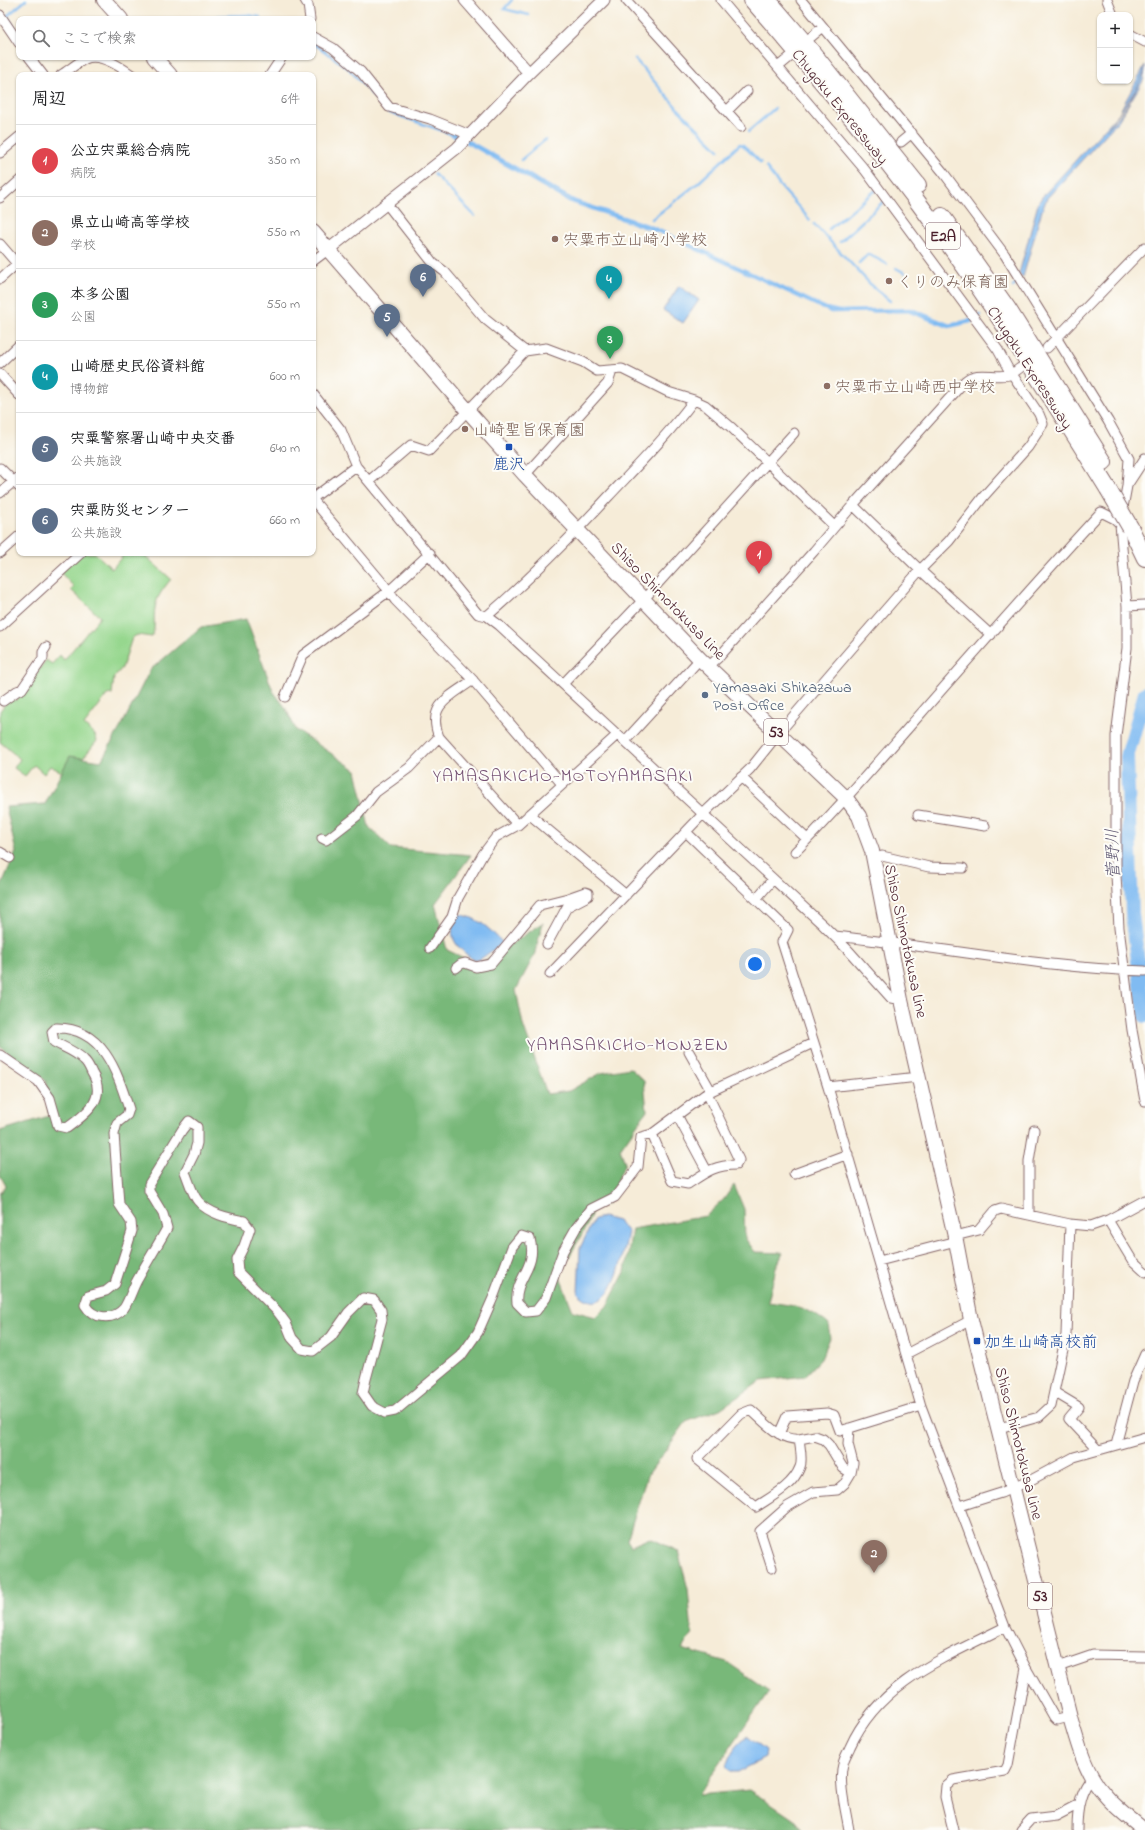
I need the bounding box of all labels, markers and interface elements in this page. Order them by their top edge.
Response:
map controls [1097,12,1133,84]
button: + [1097,12,1133,48]
search box [16,16,316,60]
icon: search [30,27,52,49]
text: ここで検索 [62,28,137,50]
street label: Chugoku Expressway [785,44,894,170]
button: − [1097,48,1133,84]
text: 周辺 [32,87,66,112]
text: 6件 [281,90,300,109]
text: 公立宍粟総合病院 [70,140,190,162]
text: 1 [43,151,47,170]
text: 350 m [268,151,300,170]
text: 病院 [70,164,96,183]
text: 県立山崎高等学校 [70,212,190,234]
text: 2 [42,223,48,242]
text: 550 m [266,223,300,242]
road number: E2A [926,223,960,249]
place label: 宍粟市立山崎小学校 [563,229,707,253]
marker: 宍粟市立山崎小学校 [550,234,560,244]
text: 学校 [70,236,96,255]
pin: 6 [410,264,436,297]
pin: 4 [596,266,622,299]
place label: くりのみ保育園 [897,271,1009,295]
marker: くりのみ保育園 [884,276,894,286]
text: 本多公園 [70,284,130,306]
text: 3 [42,295,48,314]
text: 550 m [266,295,300,314]
street label: Chugoku Expressway [980,302,1078,435]
pin: 5 [374,304,400,337]
text: 公園 [70,308,96,327]
pin: 3 [597,326,623,359]
text: 山崎歴史民俗資料館 [70,356,205,378]
text: 4 [42,367,48,386]
text: 600 m [270,367,300,386]
place label: 宍粟市立山崎西中学校 [835,376,995,400]
text: 博物館 [70,380,109,399]
marker: 宍粟市立山崎西中学校 [822,381,832,391]
place label: 山崎聖旨保育園 [473,419,585,443]
marker: 山崎聖旨保育園 [460,424,470,434]
text: 宍粟警察署山崎中央交番 [70,428,235,450]
text: 5 [41,439,49,458]
text: 640 m [270,439,300,458]
marker: 鹿沢 [504,442,514,452]
text: 公共施設 [70,452,122,471]
place label: 鹿沢 [493,453,525,477]
text: 宍粟防災センター [70,500,190,522]
text: 6 [42,511,48,530]
text: 660 m [270,511,300,530]
text: 公共施設 [70,524,122,543]
street label: Shiso Shimotokusa Line [605,537,731,667]
pin: 1 [746,541,772,574]
place label: Yamasaki Shikazawa Post Office [713,676,852,718]
marker: Yamasaki Shikazawa Post Office [700,690,710,700]
road number: 53 [764,719,788,745]
district label: YAMASAKICHO-MOTOYAMASAKI [433,764,693,790]
water label: 菅野川 [1100,828,1127,880]
street label: Shiso Shimotokusa Line [877,862,933,1021]
your location [745,954,765,974]
district label: YAMASAKICHO-MONZEN [527,1033,729,1059]
place label: 加生山崎高校前 [985,1331,1097,1355]
marker: 加生山崎高校前 [972,1336,982,1346]
street label: Shiso Shimotokusa Line [987,1365,1049,1523]
pin: 2 [861,1540,887,1573]
road number: 53 [1028,1583,1052,1609]

